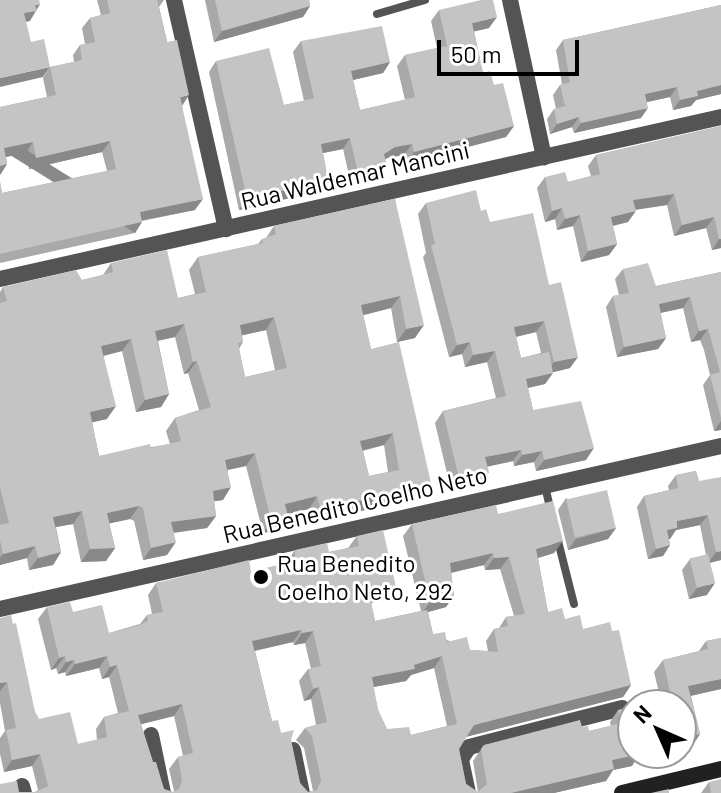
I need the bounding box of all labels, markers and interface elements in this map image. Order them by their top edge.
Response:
scale bar [441,24,583,74]
text: 50 m [451,39,502,68]
street label: Rua Waldemar Mancini [238,135,472,215]
street label: Rua Benedito Coelho Neto [220,460,490,548]
place label: Rua Benedito Coelho Neto, 292 [277,549,453,605]
marker: Rua Benedito Coelho Neto, 292 [252,568,270,586]
north arrow [617,689,697,769]
text: N [627,699,656,728]

